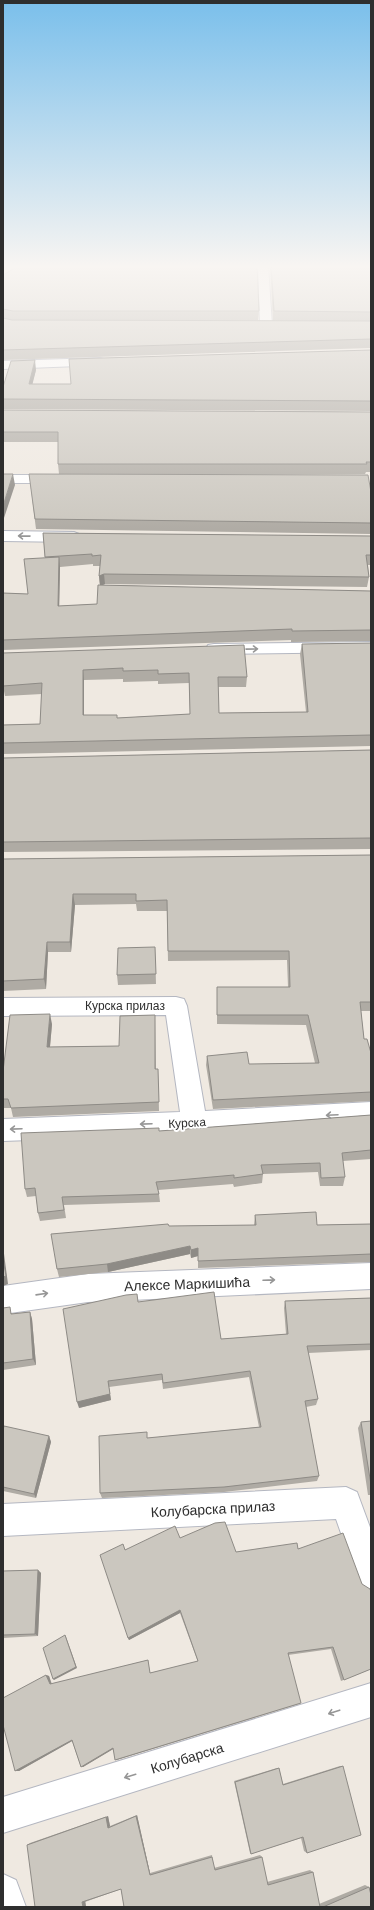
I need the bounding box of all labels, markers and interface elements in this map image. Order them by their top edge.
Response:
one-way arrow [18,532,31,540]
one-way arrow [245,645,258,653]
street label: Курска прилаз [85,998,165,1014]
one-way arrow [326,1111,339,1119]
street label: Курска [168,1114,207,1132]
one-way arrow [140,1121,153,1128]
one-way arrow [10,1126,23,1133]
street label: Алексе Маркишића [124,1273,251,1295]
one-way arrow [262,1277,275,1284]
one-way arrow [35,1290,48,1298]
street label: Колубарска прилаз [150,1497,276,1521]
one-way arrow [328,1709,341,1716]
street label: Колубарска [148,1738,226,1778]
one-way arrow [123,1773,136,1780]

